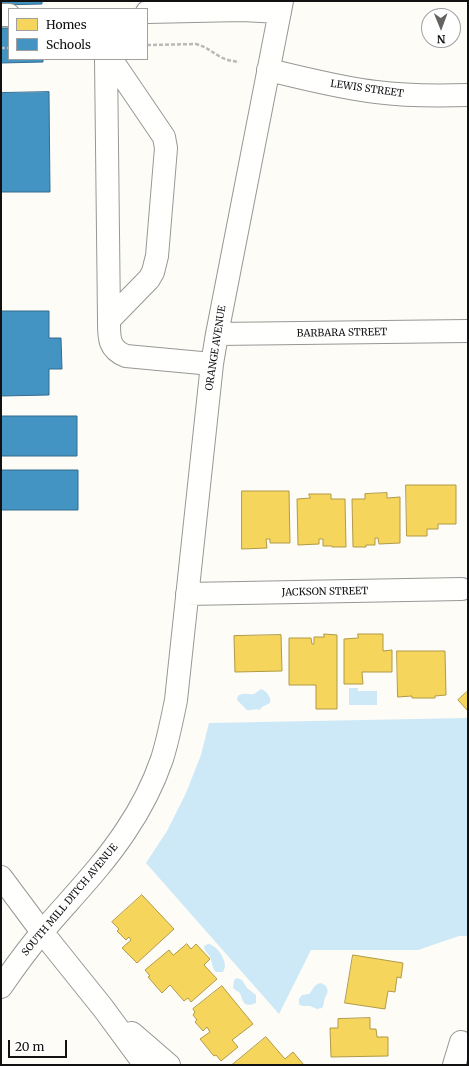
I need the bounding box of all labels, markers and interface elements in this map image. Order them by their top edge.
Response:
legend [8,8,148,60]
north arrow [421,8,461,48]
text: Homes [46,17,87,32]
text: N [437,32,446,46]
text: Schools [46,37,91,52]
street label: LEWIS STREET [330,78,404,100]
street label: ORANGE AVENUE [203,305,229,391]
street label: BARBARA STREET [297,326,387,340]
street label: JACKSON STREET [282,585,368,599]
street label: SOUTH MILL DITCH AVENUE [20,842,120,958]
scale bar [10,1032,69,1058]
text: 20 m [15,1039,44,1054]

